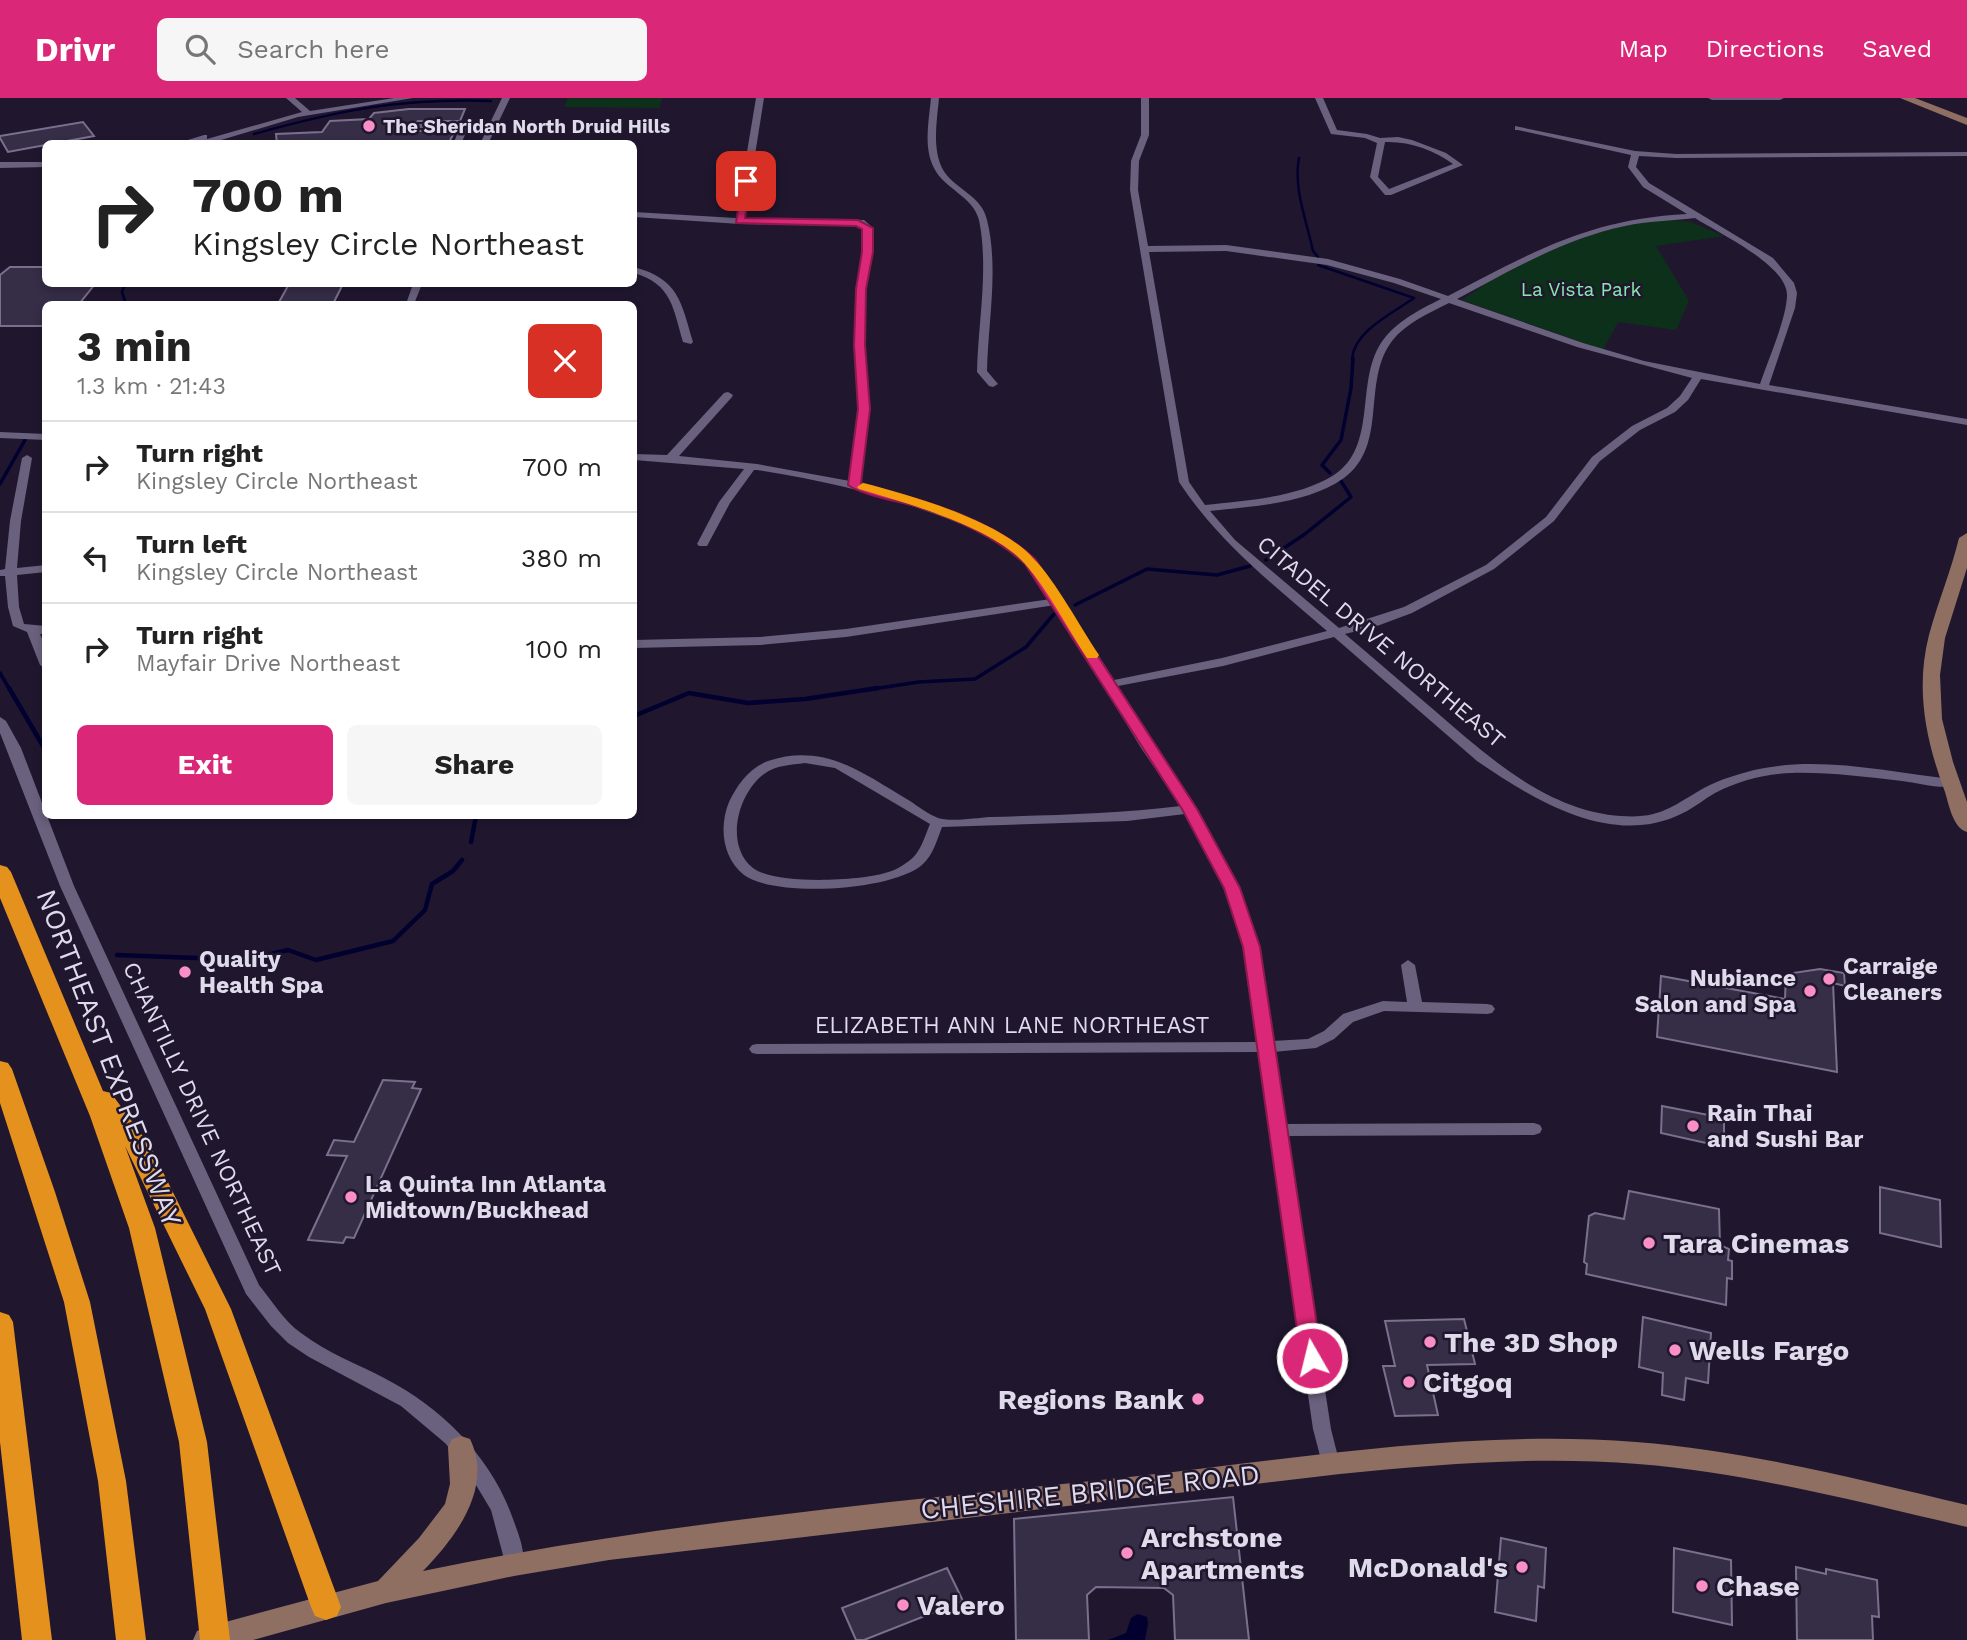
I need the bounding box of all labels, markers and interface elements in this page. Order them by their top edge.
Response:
search box [157,18,647,81]
text: Drivr [35,30,115,69]
icon: search [181,30,219,68]
text: Search here [237,34,390,64]
text: Map [1619,35,1668,63]
text: Directions [1706,35,1824,63]
text: Saved [1862,35,1932,63]
place label: The Sheridan North Druid Hills [383,115,670,138]
marker: The Sheridan North Druid Hills [361,118,377,134]
pin [716,151,776,211]
icon: arrive [727,162,765,200]
text: 700 m [192,166,344,224]
icon: right [77,168,168,259]
text: Kingsley Circle Northeast [192,225,584,263]
park label: La Vista Park [1521,278,1641,301]
text: 3 min [77,322,192,371]
button: close [528,324,602,398]
text: 1.3 km · 21:43 [77,373,226,400]
text: Turn right [136,438,263,468]
icon: right [77,448,115,486]
text: 700 m [522,452,602,482]
text: Kingsley Circle Northeast [136,468,418,495]
text: Turn left [136,529,247,559]
street label: CITADEL DRIVE NORTHEAST [1252,530,1510,754]
icon: left [77,539,115,577]
text: 380 m [521,543,602,573]
text: Kingsley Circle Northeast [136,559,418,586]
text: Turn right [136,620,263,650]
icon: right [77,630,115,668]
text: 100 m [526,634,602,664]
text: Mayfair Drive Northeast [136,650,400,677]
button: Exit [77,725,333,805]
button: Share [347,725,602,805]
street label: NORTHEAST EXPRESSWAY [29,885,189,1231]
place label: Quality Health Spa [199,946,324,999]
place label: Carraige Cleaners [1843,953,1942,1006]
street label: CHANTILLY DRIVE NORTHEAST [117,958,287,1281]
marker: Quality Health Spa [177,964,193,980]
place label: Nubiance Salon and Spa [1635,965,1797,1018]
marker: Carraige Cleaners [1821,971,1837,987]
marker: Nubiance Salon and Spa [1802,983,1818,999]
street label: ELIZABETH ANN LANE NORTHEAST [815,1012,1209,1039]
place label: Rain Thai and Sushi Bar [1707,1100,1863,1153]
marker: Rain Thai and Sushi Bar [1685,1118,1701,1134]
place label: La Quinta Inn Atlanta Midtown/Buckhead [365,1171,607,1224]
marker: La Quinta Inn Atlanta Midtown/Buckhead [343,1189,359,1205]
place label: Tara Cinemas [1663,1227,1849,1260]
marker: Tara Cinemas [1641,1235,1657,1251]
position arrow [1275,1321,1349,1395]
place label: The 3D Shop [1444,1326,1618,1359]
marker: The 3D Shop [1422,1334,1438,1350]
place label: Wells Fargo [1689,1334,1849,1367]
marker: Wells Fargo [1667,1342,1683,1358]
place label: Citgoq [1423,1366,1512,1399]
marker: Citgoq [1401,1374,1417,1390]
place label: Regions Bank [998,1383,1185,1416]
marker: Regions Bank [1190,1391,1206,1407]
street label: CHESHIRE BRIDGE ROAD [919,1458,1261,1526]
place label: Archstone Apartments [1141,1521,1305,1586]
marker: Archstone Apartments [1119,1545,1135,1561]
place label: McDonald's [1348,1551,1508,1584]
marker: McDonald's [1514,1559,1530,1575]
place label: Chase [1716,1570,1800,1603]
marker: Chase [1694,1578,1710,1594]
place label: Valero [917,1589,1005,1622]
marker: Valero [895,1597,911,1613]

